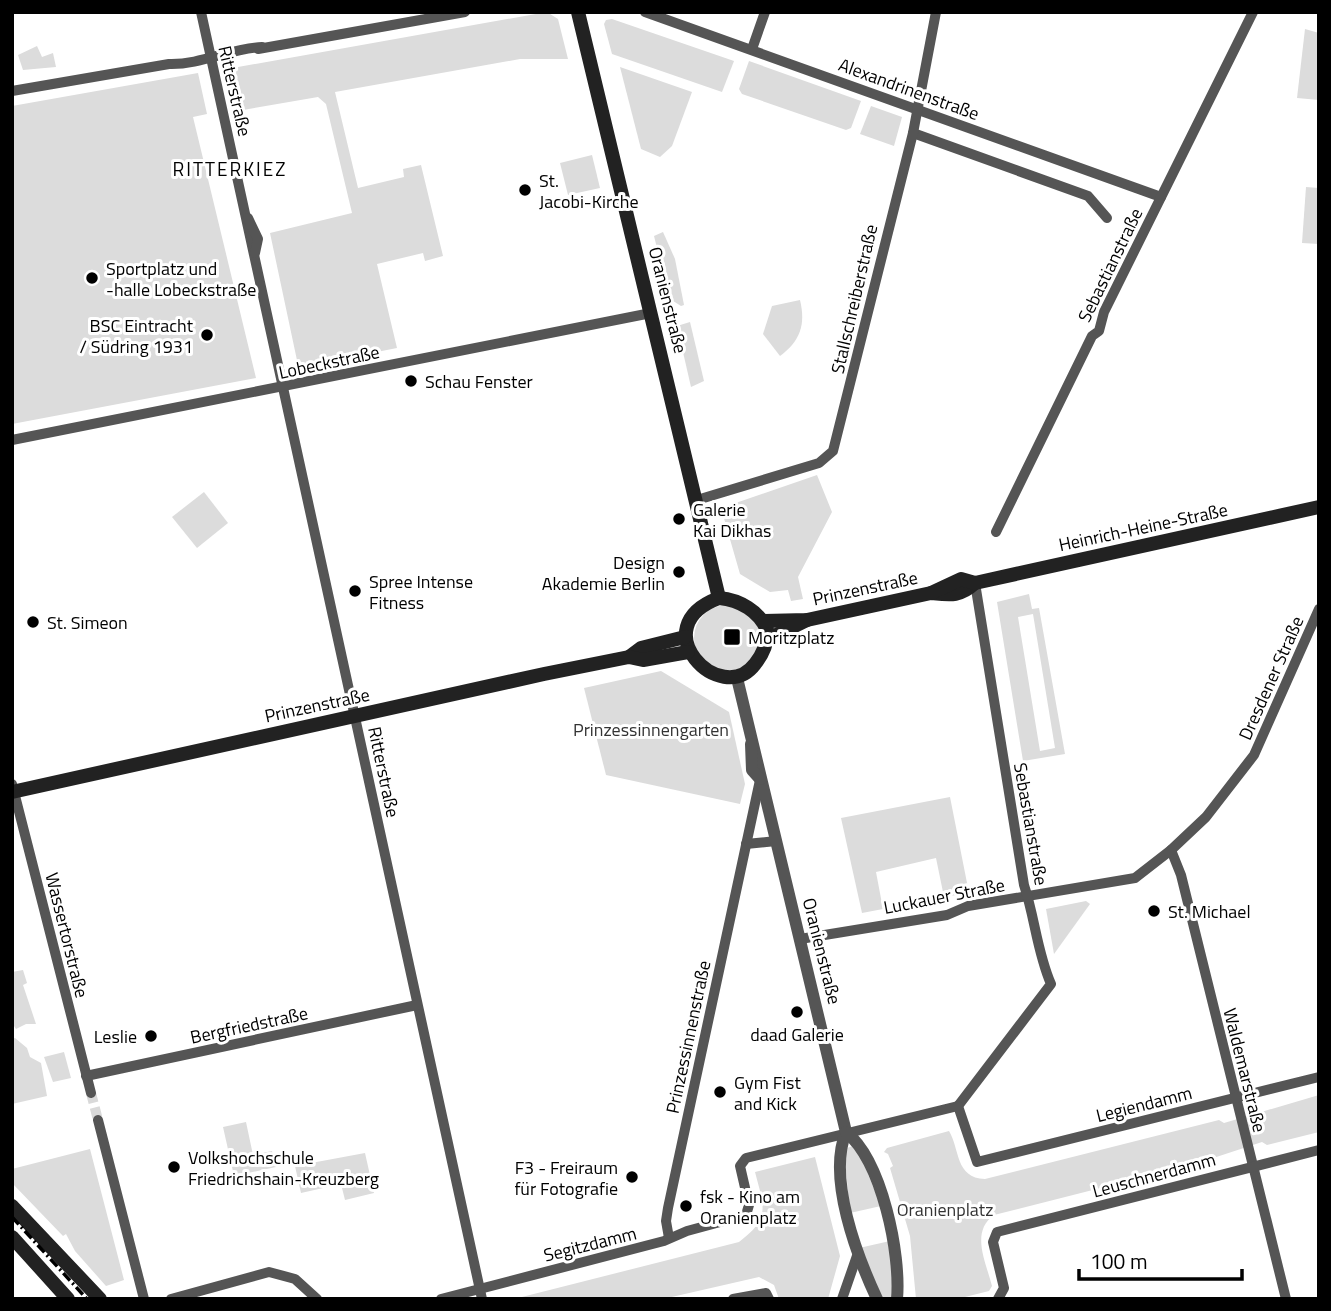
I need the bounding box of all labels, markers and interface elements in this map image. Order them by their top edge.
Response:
street label: Ritterstraße [211,43,259,139]
street label: Alexandrinenstraße [835,51,983,127]
district label: RITTERKIEZ [173,154,287,183]
place label: St. Jacobi-Kirche [539,167,639,215]
marker: St. Jacobi-Kirche [517,182,533,198]
street label: Sebastianstraße [1071,203,1149,327]
street label: Stallschreiberstraße [824,222,884,376]
street label: Oranienstraße [642,244,694,356]
place label: Sportplatz und -halle Lobeckstraße [106,255,256,303]
marker: Sportplatz und -halle Lobeckstraße [84,270,100,286]
place label: BSC Eintracht / Südring 1931 [79,312,194,360]
marker: BSC Eintracht / Südring 1931 [199,327,215,343]
street label: Lobeckstraße [276,338,382,386]
place label: Schau Fenster [425,368,533,395]
marker: Schau Fenster [403,373,419,389]
place label: Galerie Kai Dikhas [693,496,771,544]
street label: Heinrich-Heine-Straße [1056,496,1230,558]
marker: Galerie Kai Dikhas [671,511,687,527]
place label: Design Akademie Berlin [542,549,665,597]
marker: Design Akademie Berlin [671,564,687,580]
street label: Prinzenstraße [810,564,920,612]
place label: Spree Intense Fitness [369,568,473,616]
marker: Spree Intense Fitness [347,583,363,599]
place label: St. Simeon [47,609,128,636]
street label: Dresdener Straße [1232,612,1310,744]
marker: St. Simeon [25,614,41,630]
place label: Moritzplatz [748,624,834,651]
marker: Moritzplatz [722,627,742,647]
street label: Prinzenstraße [262,681,372,729]
park label: Prinzessinnengarten [573,716,729,743]
street label: Ritterstraße [361,724,407,820]
street label: Sebastianstraße [1007,761,1055,887]
street label: Wassertorstraße [38,870,96,1000]
street label: Luckauer Straße [881,871,1007,921]
street label: Oranienstraße [796,895,848,1007]
place label: St. Michael [1168,898,1251,925]
marker: St. Michael [1146,903,1162,919]
street label: Prinzessinnenstraße [659,958,717,1116]
street label: Bergfriedstraße [188,999,310,1051]
marker: daad Galerie [789,1004,805,1020]
street label: Waldemarstraße [1217,1005,1273,1135]
place label: daad Galerie [750,1021,844,1048]
place label: Leslie [94,1023,137,1050]
marker: Leslie [143,1028,159,1044]
place label: Gym Fist and Kick [734,1069,801,1117]
street label: Legiendamm [1093,1079,1195,1129]
marker: Gym Fist and Kick [712,1084,728,1100]
place label: Volkshochschule Friedrichshain-Kreuzberg [188,1144,379,1192]
street label: Leuschnerdamm [1089,1146,1219,1204]
place label: F3 - Freiraum für Fotografie [514,1154,618,1202]
marker: Volkshochschule Friedrichshain-Kreuzberg [166,1159,182,1175]
marker: F3 - Freiraum für Fotografie [624,1169,640,1185]
place label: fsk - Kino am Oranienplatz [700,1183,800,1231]
park label: Oranienplatz [897,1196,993,1223]
marker: fsk - Kino am Oranienplatz [678,1198,694,1214]
street label: Segitzdamm [541,1219,639,1269]
scale bar [1079,1238,1242,1282]
text: 100 m [1090,1245,1147,1277]

